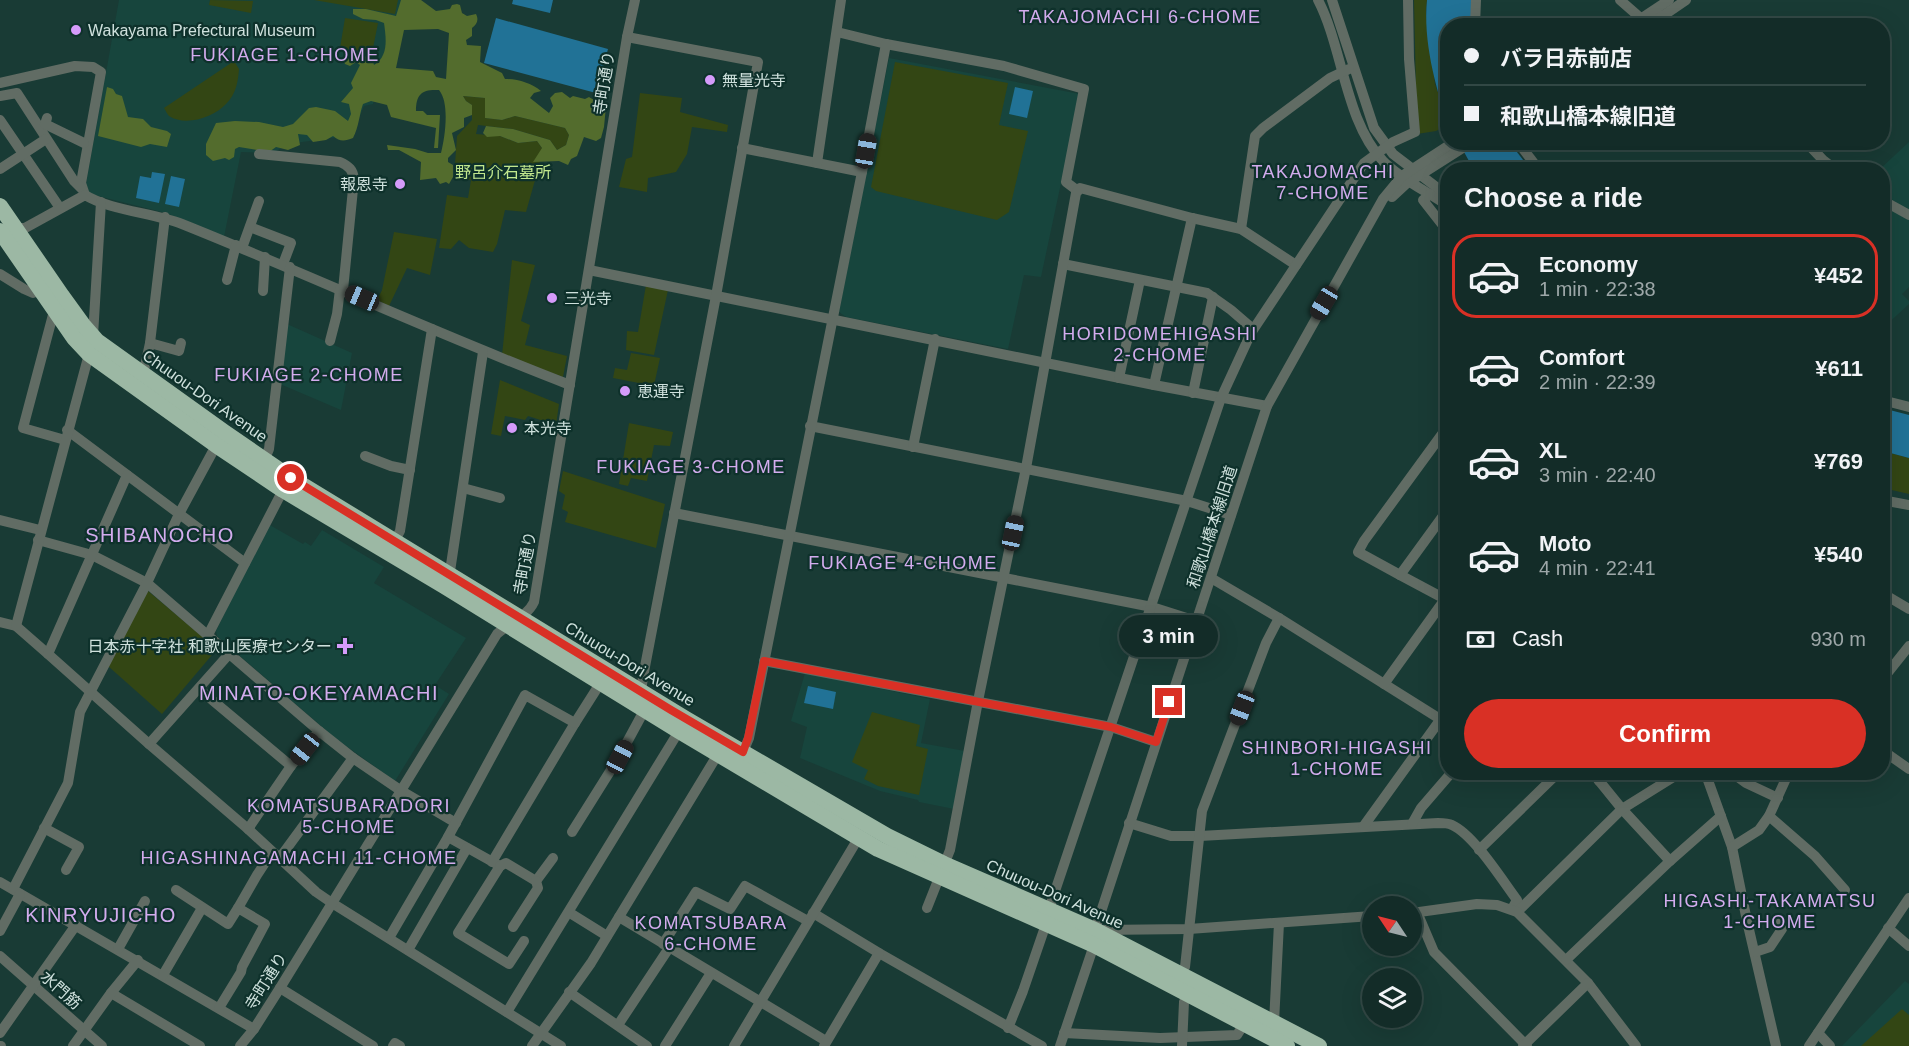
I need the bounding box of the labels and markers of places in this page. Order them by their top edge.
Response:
place label: Wakayama Prefectural Museum [88,22,315,39]
marker: Wakayama Prefectural Museum [69,23,83,37]
place label: 無量光寺 [722,72,786,89]
marker: 無量光寺 [703,73,717,87]
place label: 報恩寺 [340,176,388,193]
marker: 報恩寺 [393,177,407,191]
place label: 三光寺 [564,290,612,307]
marker: 三光寺 [545,291,559,305]
place label: 恵運寺 [637,383,685,400]
marker: 恵運寺 [618,384,632,398]
place label: 本光寺 [524,420,572,437]
marker: 本光寺 [505,421,519,435]
marker: 日本赤十字社 和歌山医療センター [336,637,354,655]
place label: 日本赤十字社 和歌山医療センター [88,638,332,655]

